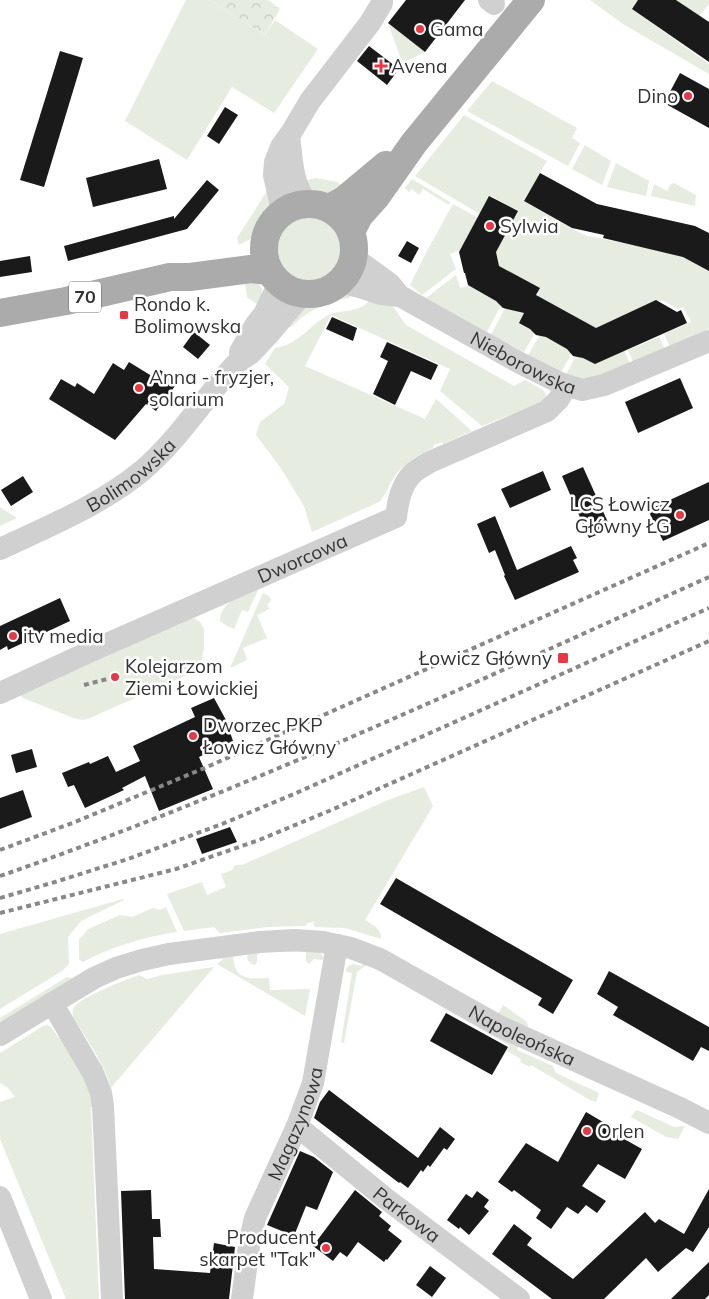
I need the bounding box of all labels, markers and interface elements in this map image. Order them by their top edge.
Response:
place label: Gama [430,17,483,41]
marker: Gama [414,23,426,35]
place label: Avena [391,54,447,78]
marker: Avena [375,60,387,72]
place label: Dino [637,84,678,108]
marker: Dino [682,90,694,102]
place label: Sylwia [500,214,559,238]
marker: Sylwia [484,220,496,232]
road number: 70 [69,282,101,312]
place label: Rondo k. Bolimowska [134,292,241,338]
marker: Rondo k. Bolimowska [118,309,130,321]
street label: Nieborowska [466,326,579,399]
place label: Anna - fryzjer, solarium [149,365,274,411]
marker: Anna - fryzjer, solarium [133,382,145,394]
street label: Bolimowska [82,433,181,517]
place label: LCS Łowicz Główny ŁG [570,492,670,538]
marker: LCS Łowicz Główny ŁG [674,509,686,521]
street label: Dworcowa [254,528,351,588]
place label: itv media [23,624,104,648]
marker: itv media [7,630,19,642]
place label: Łowicz Główny [418,646,552,670]
marker: Łowicz Główny [556,651,570,665]
place label: Kolejarzom Ziemi Łowickiej [125,654,258,700]
marker: Kolejarzom Ziemi Łowickiej [109,671,121,683]
place label: Dworzec PKP Łowicz Główny [202,713,336,759]
marker: Dworzec PKP Łowicz Główny [187,730,199,742]
street label: Napoleońska [465,999,579,1071]
street label: Magazynowa [262,1065,328,1184]
place label: Orlen [597,1119,645,1143]
marker: Orlen [581,1125,593,1137]
street label: Parkowa [368,1181,445,1248]
place label: Producent skarpet "Tak" [199,1225,316,1271]
marker: Producent skarpet "Tak" [320,1242,332,1254]

